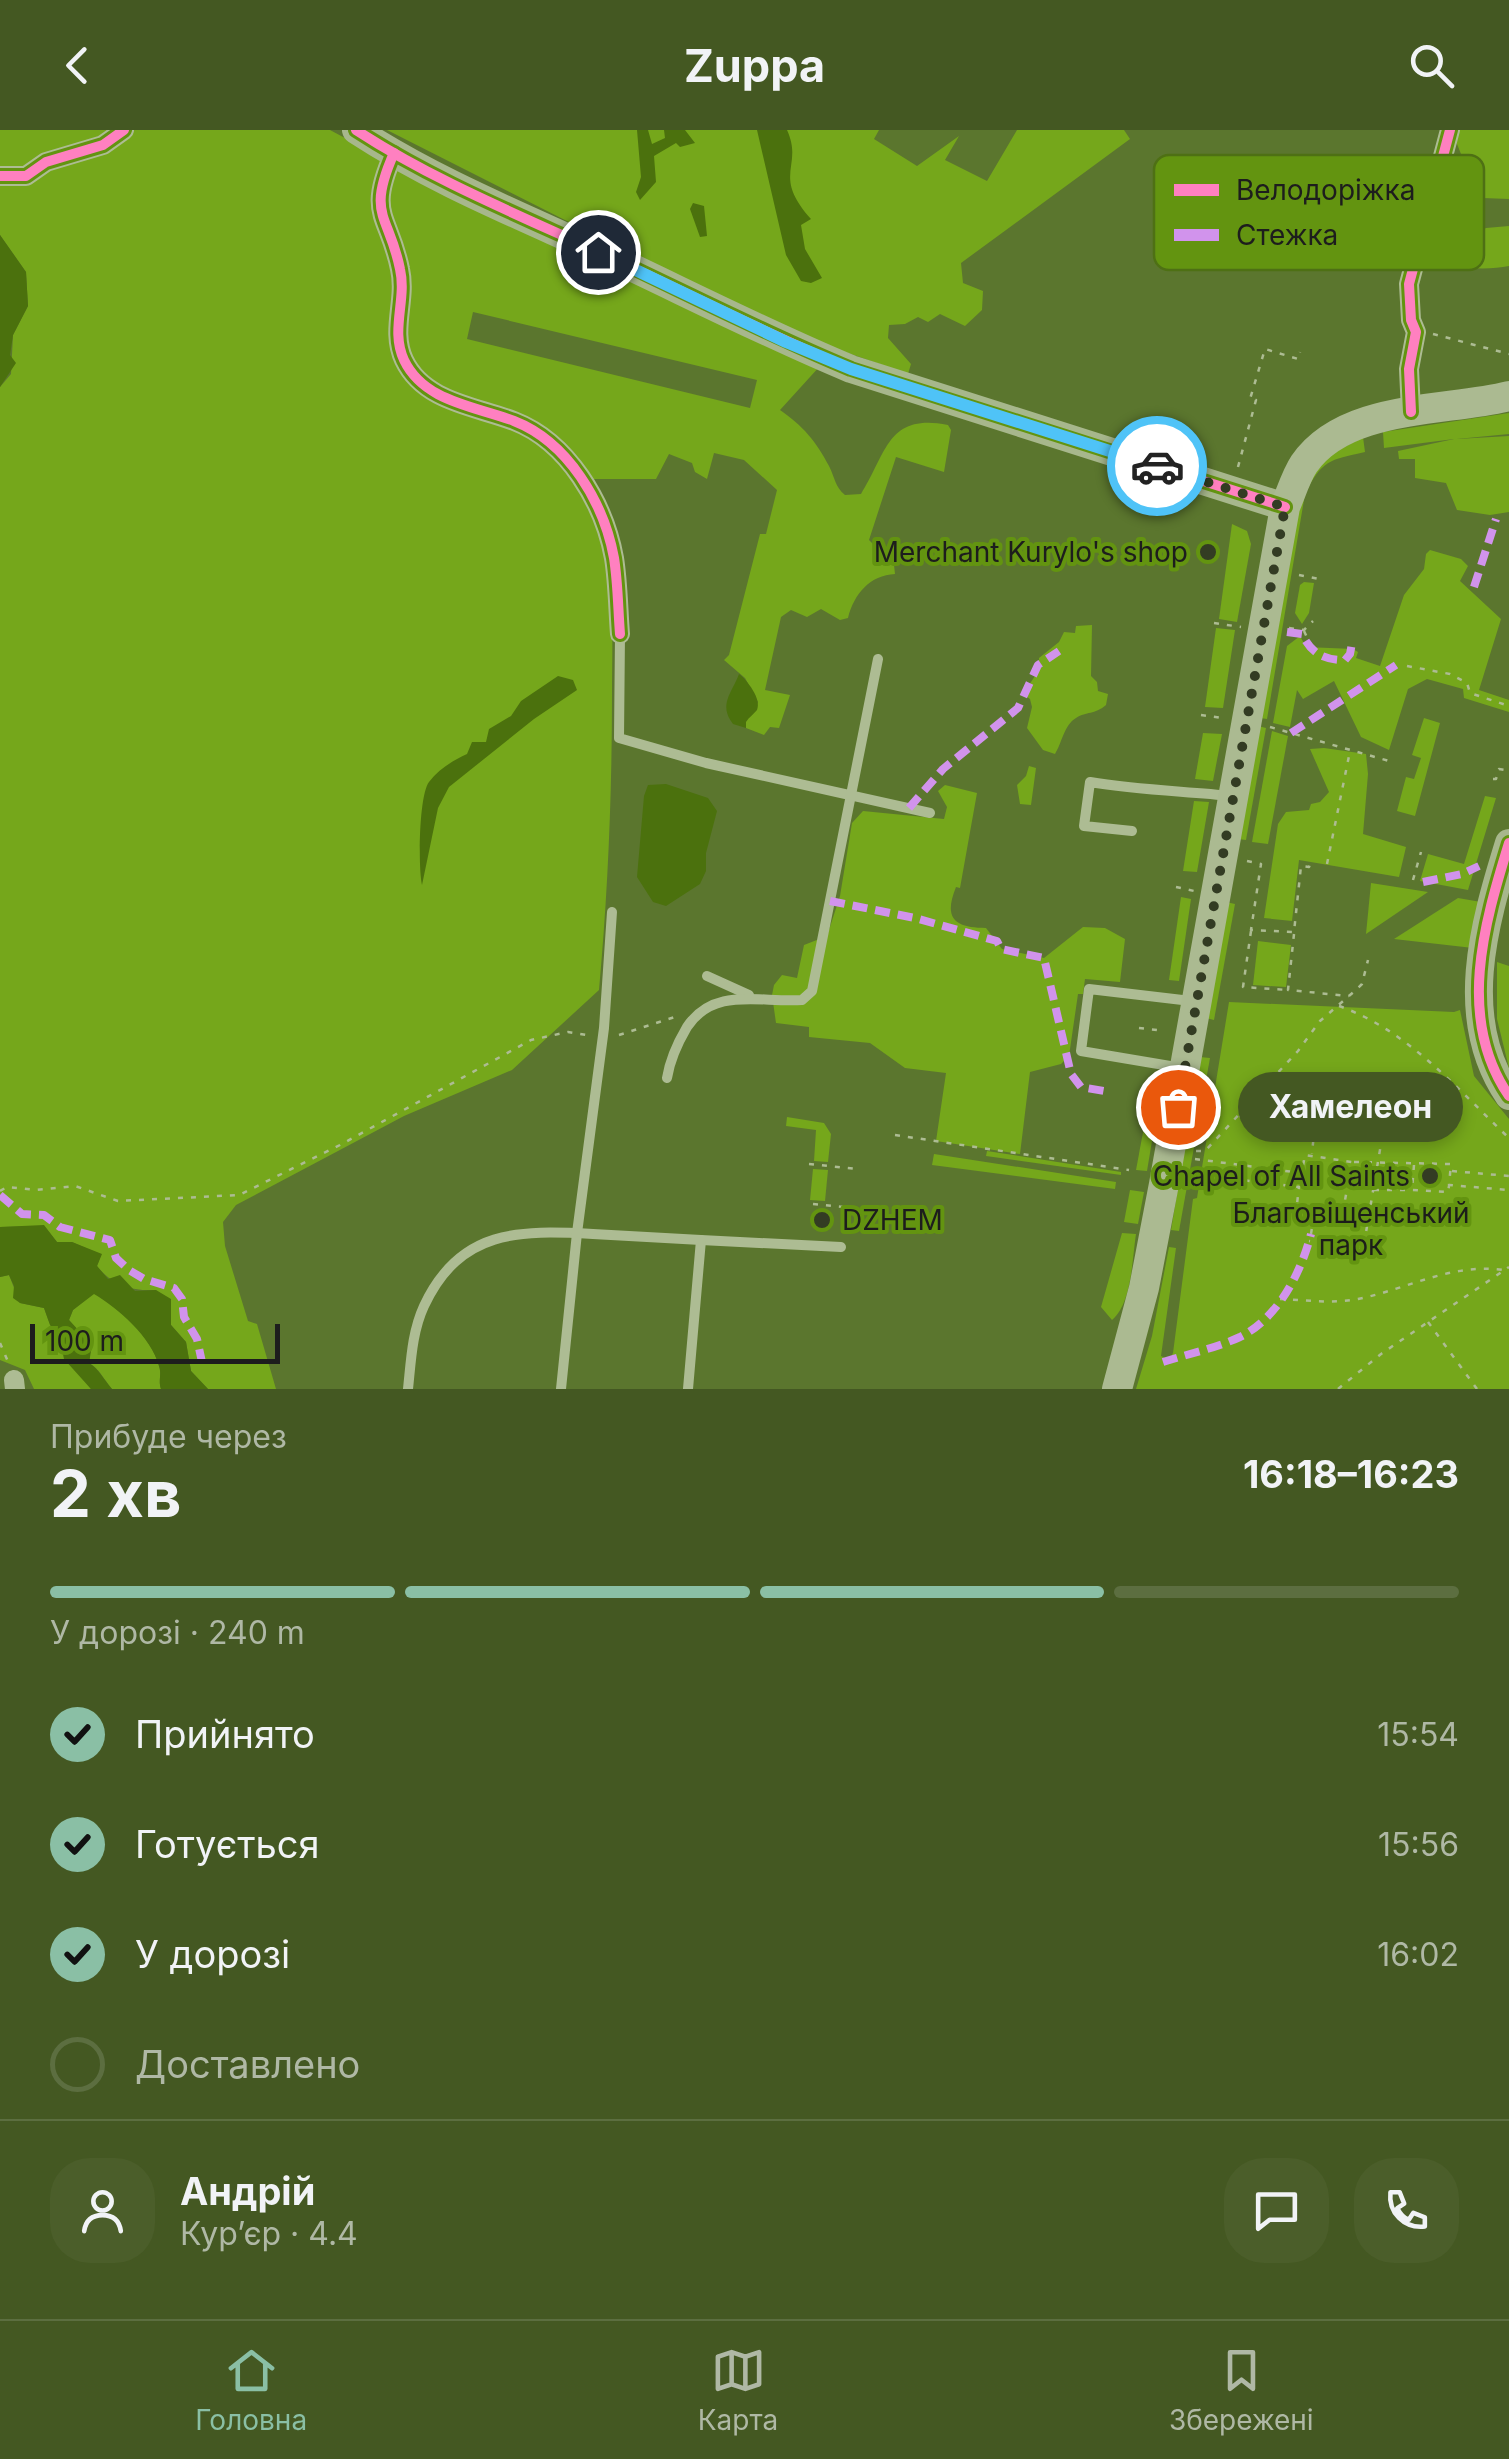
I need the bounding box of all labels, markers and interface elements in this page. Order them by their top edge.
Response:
icon: back [50,38,105,93]
text: Zuppa [684,38,825,93]
icon: search [1404,38,1459,93]
legend [1154,155,1484,270]
text: Велодоріжка [1236,173,1415,207]
pin [556,210,641,295]
text: Стежка [1236,218,1338,252]
icon: home [571,225,626,280]
courier [1107,416,1207,516]
icon: car [1130,439,1185,494]
place label: Merchant Kurylo's shop [874,535,1188,569]
marker: Merchant Kurylo's shop [1197,541,1219,563]
pin [1136,1065,1221,1150]
callout: Хамелеон [1238,1072,1463,1142]
icon: bag [1151,1080,1206,1135]
text: Хамелеон [1269,1087,1432,1126]
place label: Chapel of All Saints [1153,1159,1410,1193]
marker: Chapel of All Saints [1419,1165,1441,1187]
park label: Благовіщенський парк [1232,1196,1470,1262]
place label: DZHEM [842,1203,943,1237]
marker: DZHEM [811,1209,833,1231]
scale bar [30,1319,280,1364]
text: 100 m [45,1324,124,1358]
text: Прибуде через [50,1417,287,1456]
text: 16:18–16:23 [1243,1451,1459,1497]
text: 2 хв [50,1454,182,1533]
text: У дорозі · 240 m [50,1613,305,1652]
icon: check [50,1707,105,1762]
text: Прийнято [135,1711,315,1757]
text: 15:54 [1377,1715,1459,1754]
icon: check [50,1817,105,1872]
text: Готується [135,1821,320,1867]
text: 15:56 [1378,1825,1459,1864]
icon: check [50,1927,105,1982]
text: У дорозі [135,1931,290,1977]
text: 16:02 [1377,1935,1459,1974]
text: Доставлено [135,2041,360,2087]
button: person [50,2158,155,2263]
button: chat [1224,2158,1329,2263]
button: phone [1354,2158,1459,2263]
text: Андрій [180,2168,315,2214]
text: Кур’єр · 4.4 [180,2214,358,2253]
tab: Головна [195,2343,307,2437]
tab: Карта [698,2343,778,2437]
tab: Збережені [1169,2343,1314,2437]

